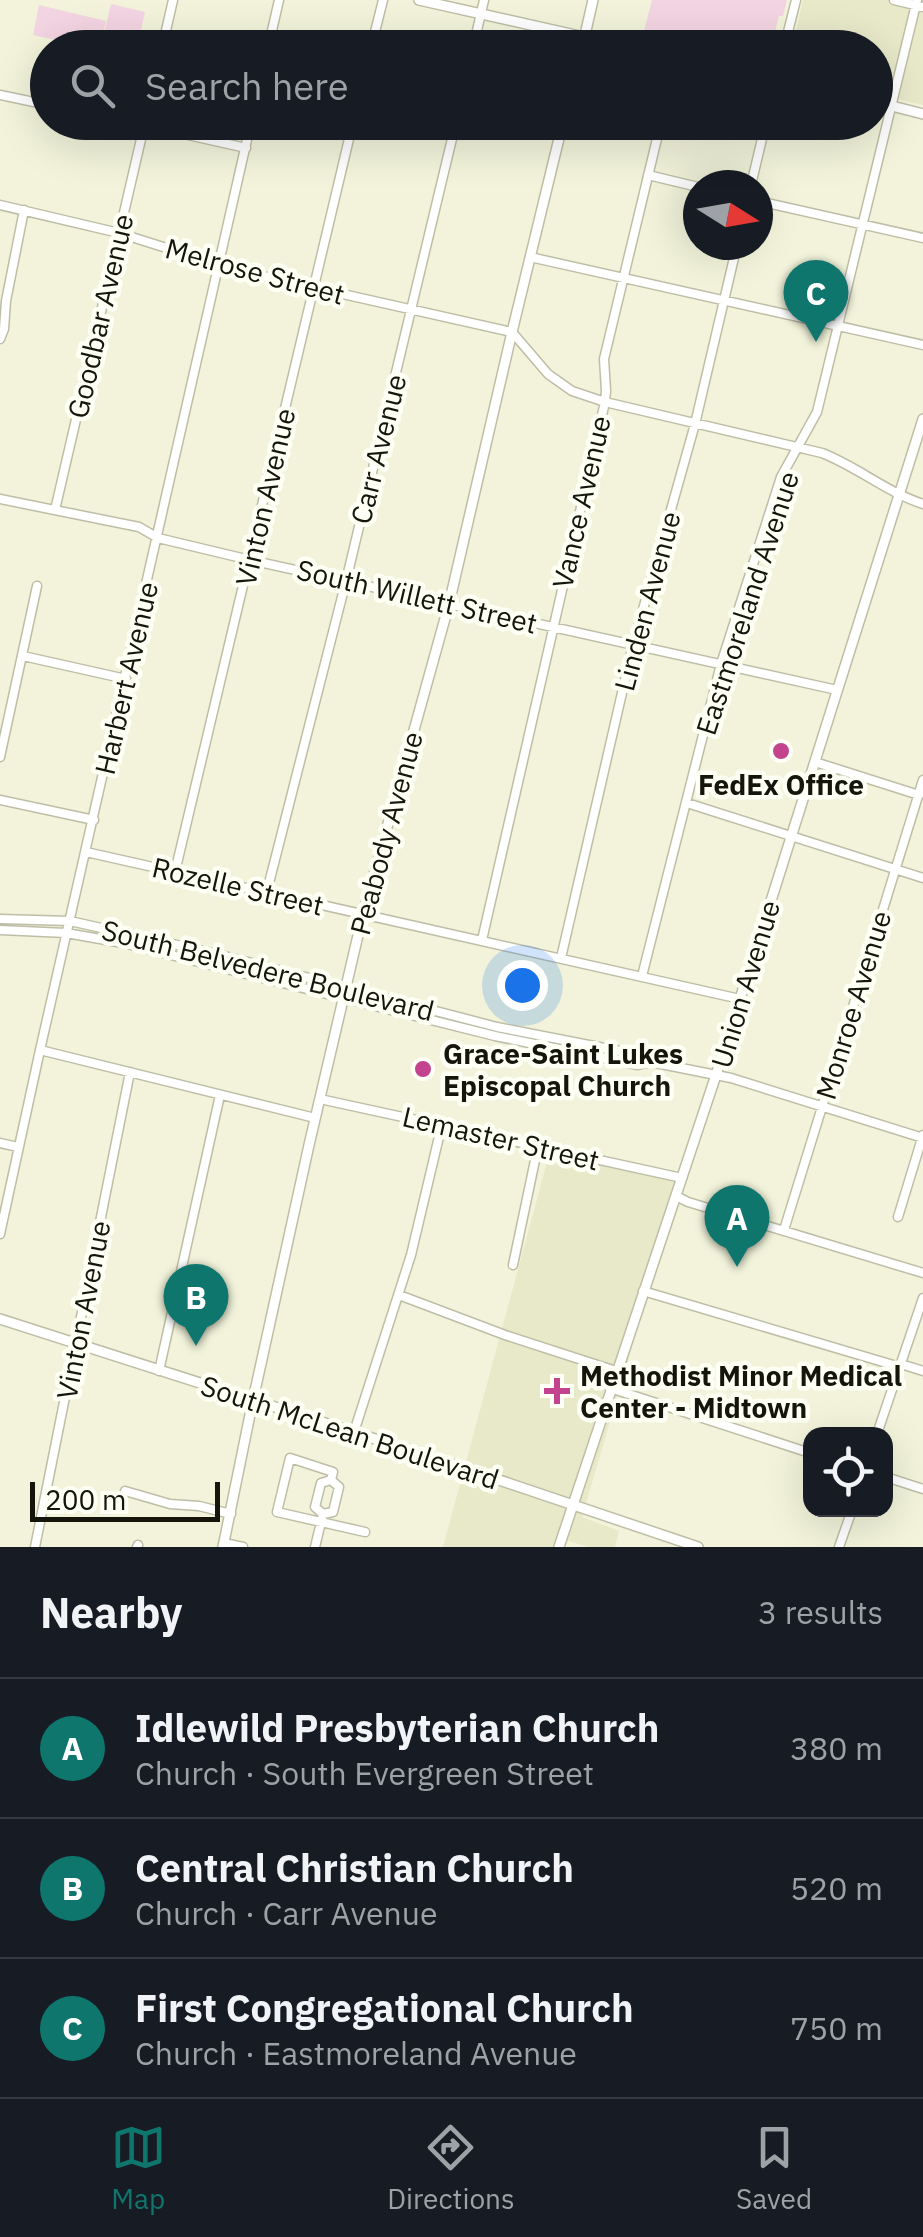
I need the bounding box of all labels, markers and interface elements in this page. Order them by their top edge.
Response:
search box [30,30,893,140]
icon: search [65,58,120,113]
text: Search here [145,61,349,110]
north arrow [683,170,773,260]
street label: Goodbar Avenue [59,210,141,422]
street label: Melrose Street [161,229,349,313]
pin: C [784,260,848,342]
street label: Carr Avenue [342,370,414,528]
street label: Vinton Avenue [227,404,303,590]
street label: Vance Avenue [543,412,619,592]
street label: Eastmoreland Avenue [687,467,807,739]
street label: Linden Avenue [605,507,689,695]
street label: South Willett Street [293,550,541,642]
street label: Harbert Avenue [86,578,166,778]
street label: Peabody Avenue [341,727,431,939]
marker: FedEx Office [770,740,792,762]
place label: FedEx Office [698,766,864,803]
street label: Rozelle Street [149,848,327,924]
street label: Union Avenue [702,896,788,1072]
street label: Monroe Avenue [807,906,899,1104]
street label: South Belvedere Boulevard [98,911,438,1029]
your location [497,960,548,1011]
place label: Grace-Saint Lukes Episcopal Church [443,1035,683,1104]
marker: Grace-Saint Lukes Episcopal Church [412,1058,434,1080]
street label: Lemaster Street [399,1097,603,1179]
pin: A [704,1184,770,1267]
street label: Vinton Avenue [48,1217,118,1403]
pin: B [164,1264,228,1346]
place label: Methodist Minor Medical Center - Midtown [580,1357,902,1426]
street label: South McLean Boulevard [196,1366,504,1498]
marker: Methodist Minor Medical Center - Midtown [544,1378,570,1404]
map controls [803,1427,893,1517]
button: locate [803,1427,893,1517]
scale bar [30,1477,220,1522]
text: 200 m [45,1481,126,1518]
text: Nearby [40,1585,182,1640]
text: 3 results [758,1591,883,1633]
text: Idlewild Presbyterian Church [135,1703,659,1752]
text: A [62,1727,83,1769]
text: 380 m [790,1727,883,1769]
text: Church · South Evergreen Street [135,1752,594,1794]
text: Central Christian Church [135,1843,574,1892]
text: B [62,1867,83,1909]
text: 520 m [790,1867,883,1909]
text: Church · Carr Avenue [135,1892,437,1934]
text: First Congregational Church [135,1983,634,2032]
text: C [62,2007,83,2049]
text: 750 m [790,2007,883,2049]
text: Church · Eastmoreland Avenue [135,2032,577,2074]
tab: Map [111,2120,166,2217]
tab: Directions [387,2120,515,2217]
tab: Saved [736,2120,812,2217]

